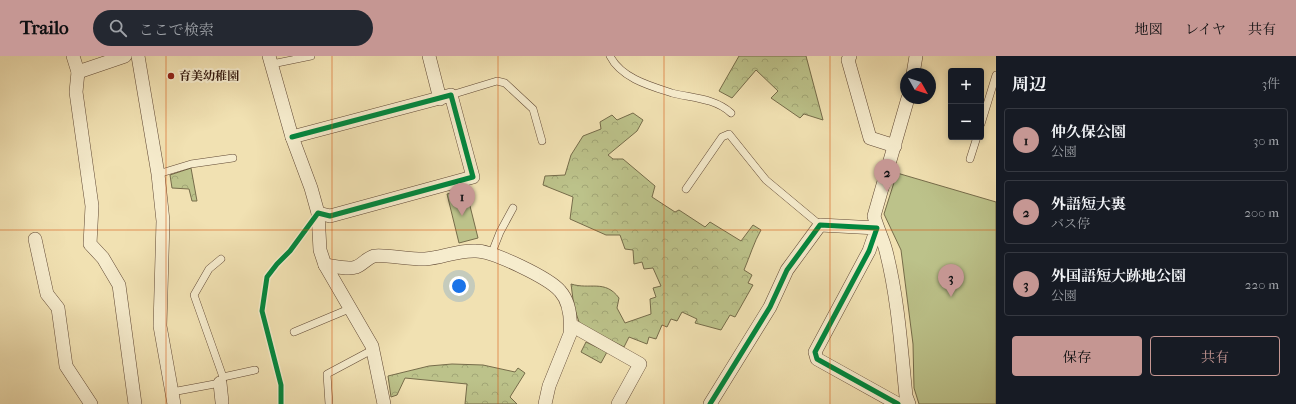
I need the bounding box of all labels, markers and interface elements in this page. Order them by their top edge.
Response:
search box [93,10,373,46]
text: Trailo [20,17,69,39]
icon: search [107,17,129,39]
text: ここで検索 [139,21,214,39]
text: 地図 [1135,21,1163,38]
text: レイヤ [1185,21,1226,38]
text: 共有 [1248,21,1276,38]
north arrow [900,68,936,104]
map controls [948,68,984,140]
button: + [948,68,984,104]
place label: 育美幼稚園 [179,69,239,83]
marker: 育美幼稚園 [166,71,176,81]
text: 周辺 [1012,74,1046,94]
text: 3件 [1262,76,1280,91]
button: − [948,104,984,140]
text: 仲久保公園 [1051,123,1126,141]
text: 1 [1024,133,1028,148]
text: 30 m [1253,133,1279,148]
text: 公園 [1051,144,1077,159]
pin: 2 [874,159,900,192]
pin: 1 [449,183,475,216]
text: 外語短大裏 [1051,195,1126,213]
text: 2 [1023,205,1029,220]
text: 200 m [1244,205,1279,220]
text: バス停 [1051,216,1090,231]
pin: 3 [938,264,964,297]
text: 外国語短大跡地公園 [1051,267,1186,285]
your location [449,276,469,296]
text: 3 [1023,277,1029,292]
text: 220 m [1245,277,1279,292]
text: 公園 [1051,288,1077,303]
button: 保存 [1012,336,1142,376]
button: 共有 [1150,336,1280,376]

